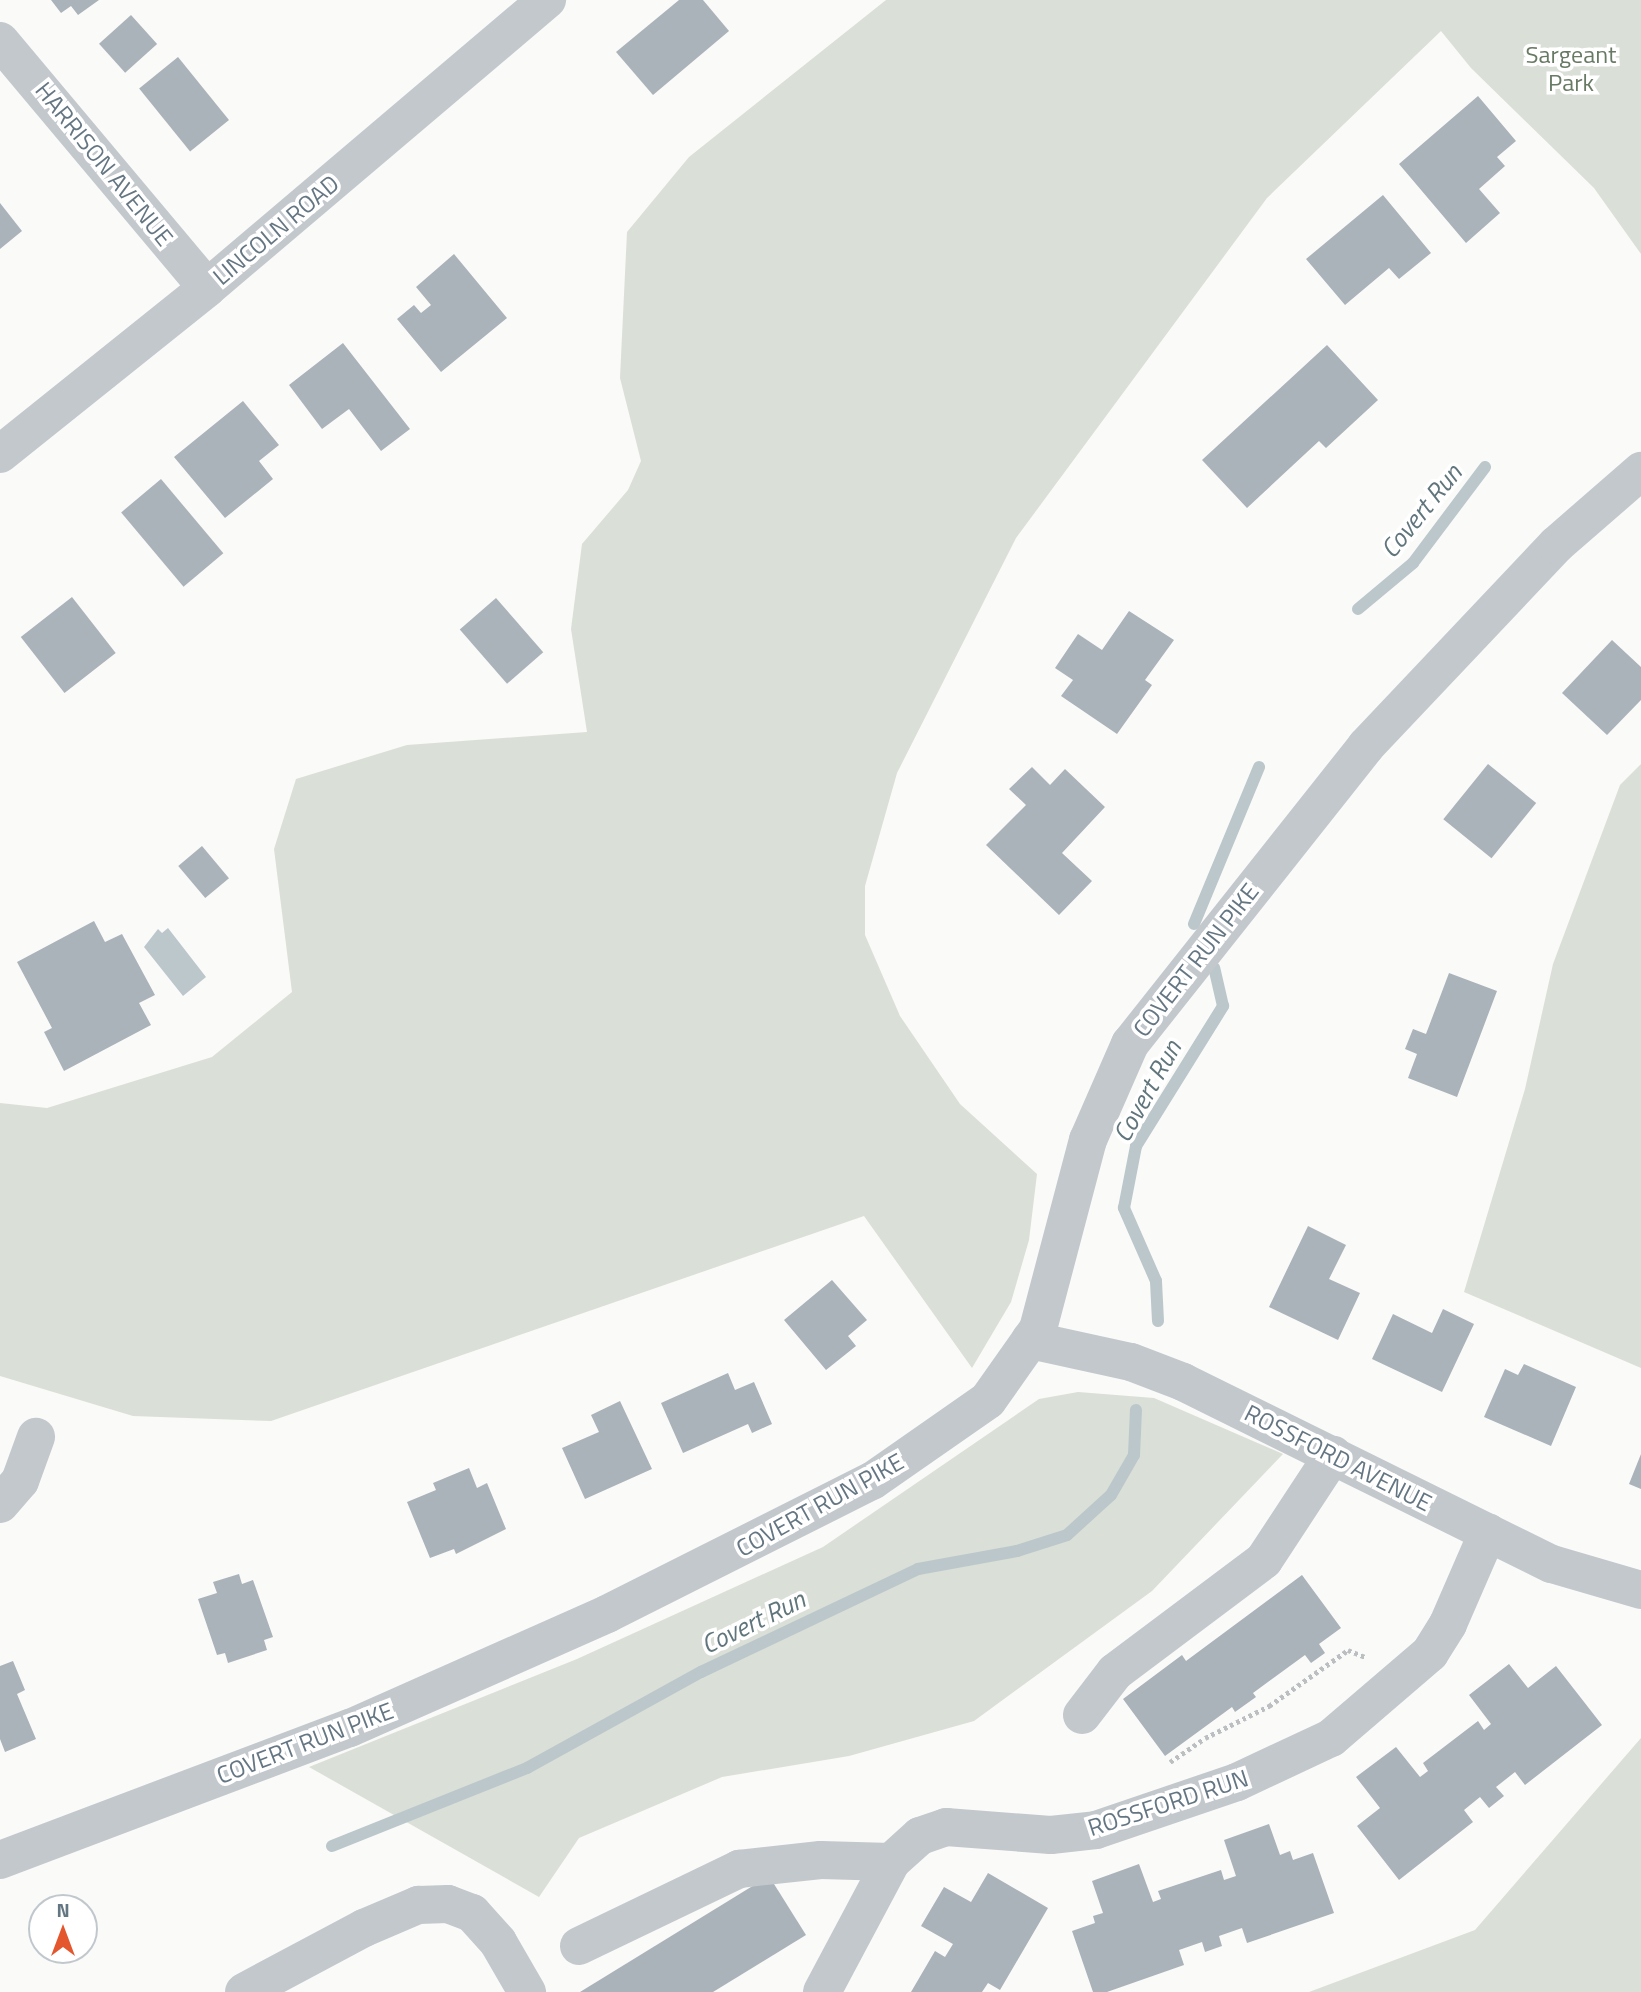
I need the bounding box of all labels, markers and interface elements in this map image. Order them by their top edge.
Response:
park label: Sargeant Park [1526,41,1616,97]
street label: HARRISON AVENUE [29,76,179,252]
street label: LINCOLN ROAD [207,169,345,291]
water label: Covert Run [1374,458,1468,564]
street label: COVERT RUN PIKE [1127,878,1265,1042]
water label: Covert Run [1106,1035,1188,1147]
street label: ROSSFORD AVENUE [1240,1398,1436,1518]
street label: COVERT RUN PIKE [731,1447,909,1563]
water label: Covert Run [696,1584,810,1660]
street label: COVERT RUN PIKE [213,1696,397,1790]
street label: ROSSFORD RUN [1084,1764,1252,1842]
north arrow [28,1894,98,1964]
text: N [56,1895,70,1924]

